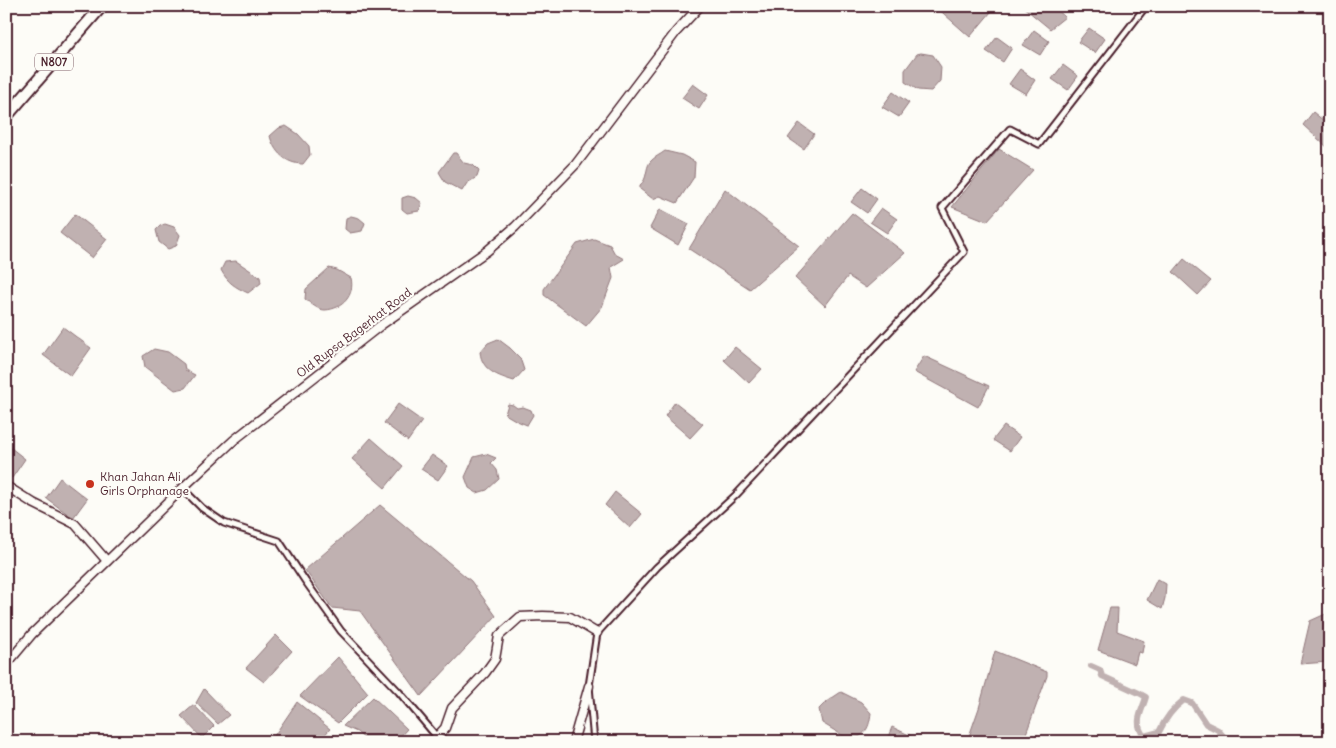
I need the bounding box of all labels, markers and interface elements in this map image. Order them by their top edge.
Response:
road number: N807 [35,54,73,70]
street label: Old Rupsa Bagerhat Road [293,284,414,381]
place label: Khan Jahan Ali Girls Orphanage [100,469,189,498]
marker: Khan Jahan Ali Girls Orphanage [84,478,96,490]

